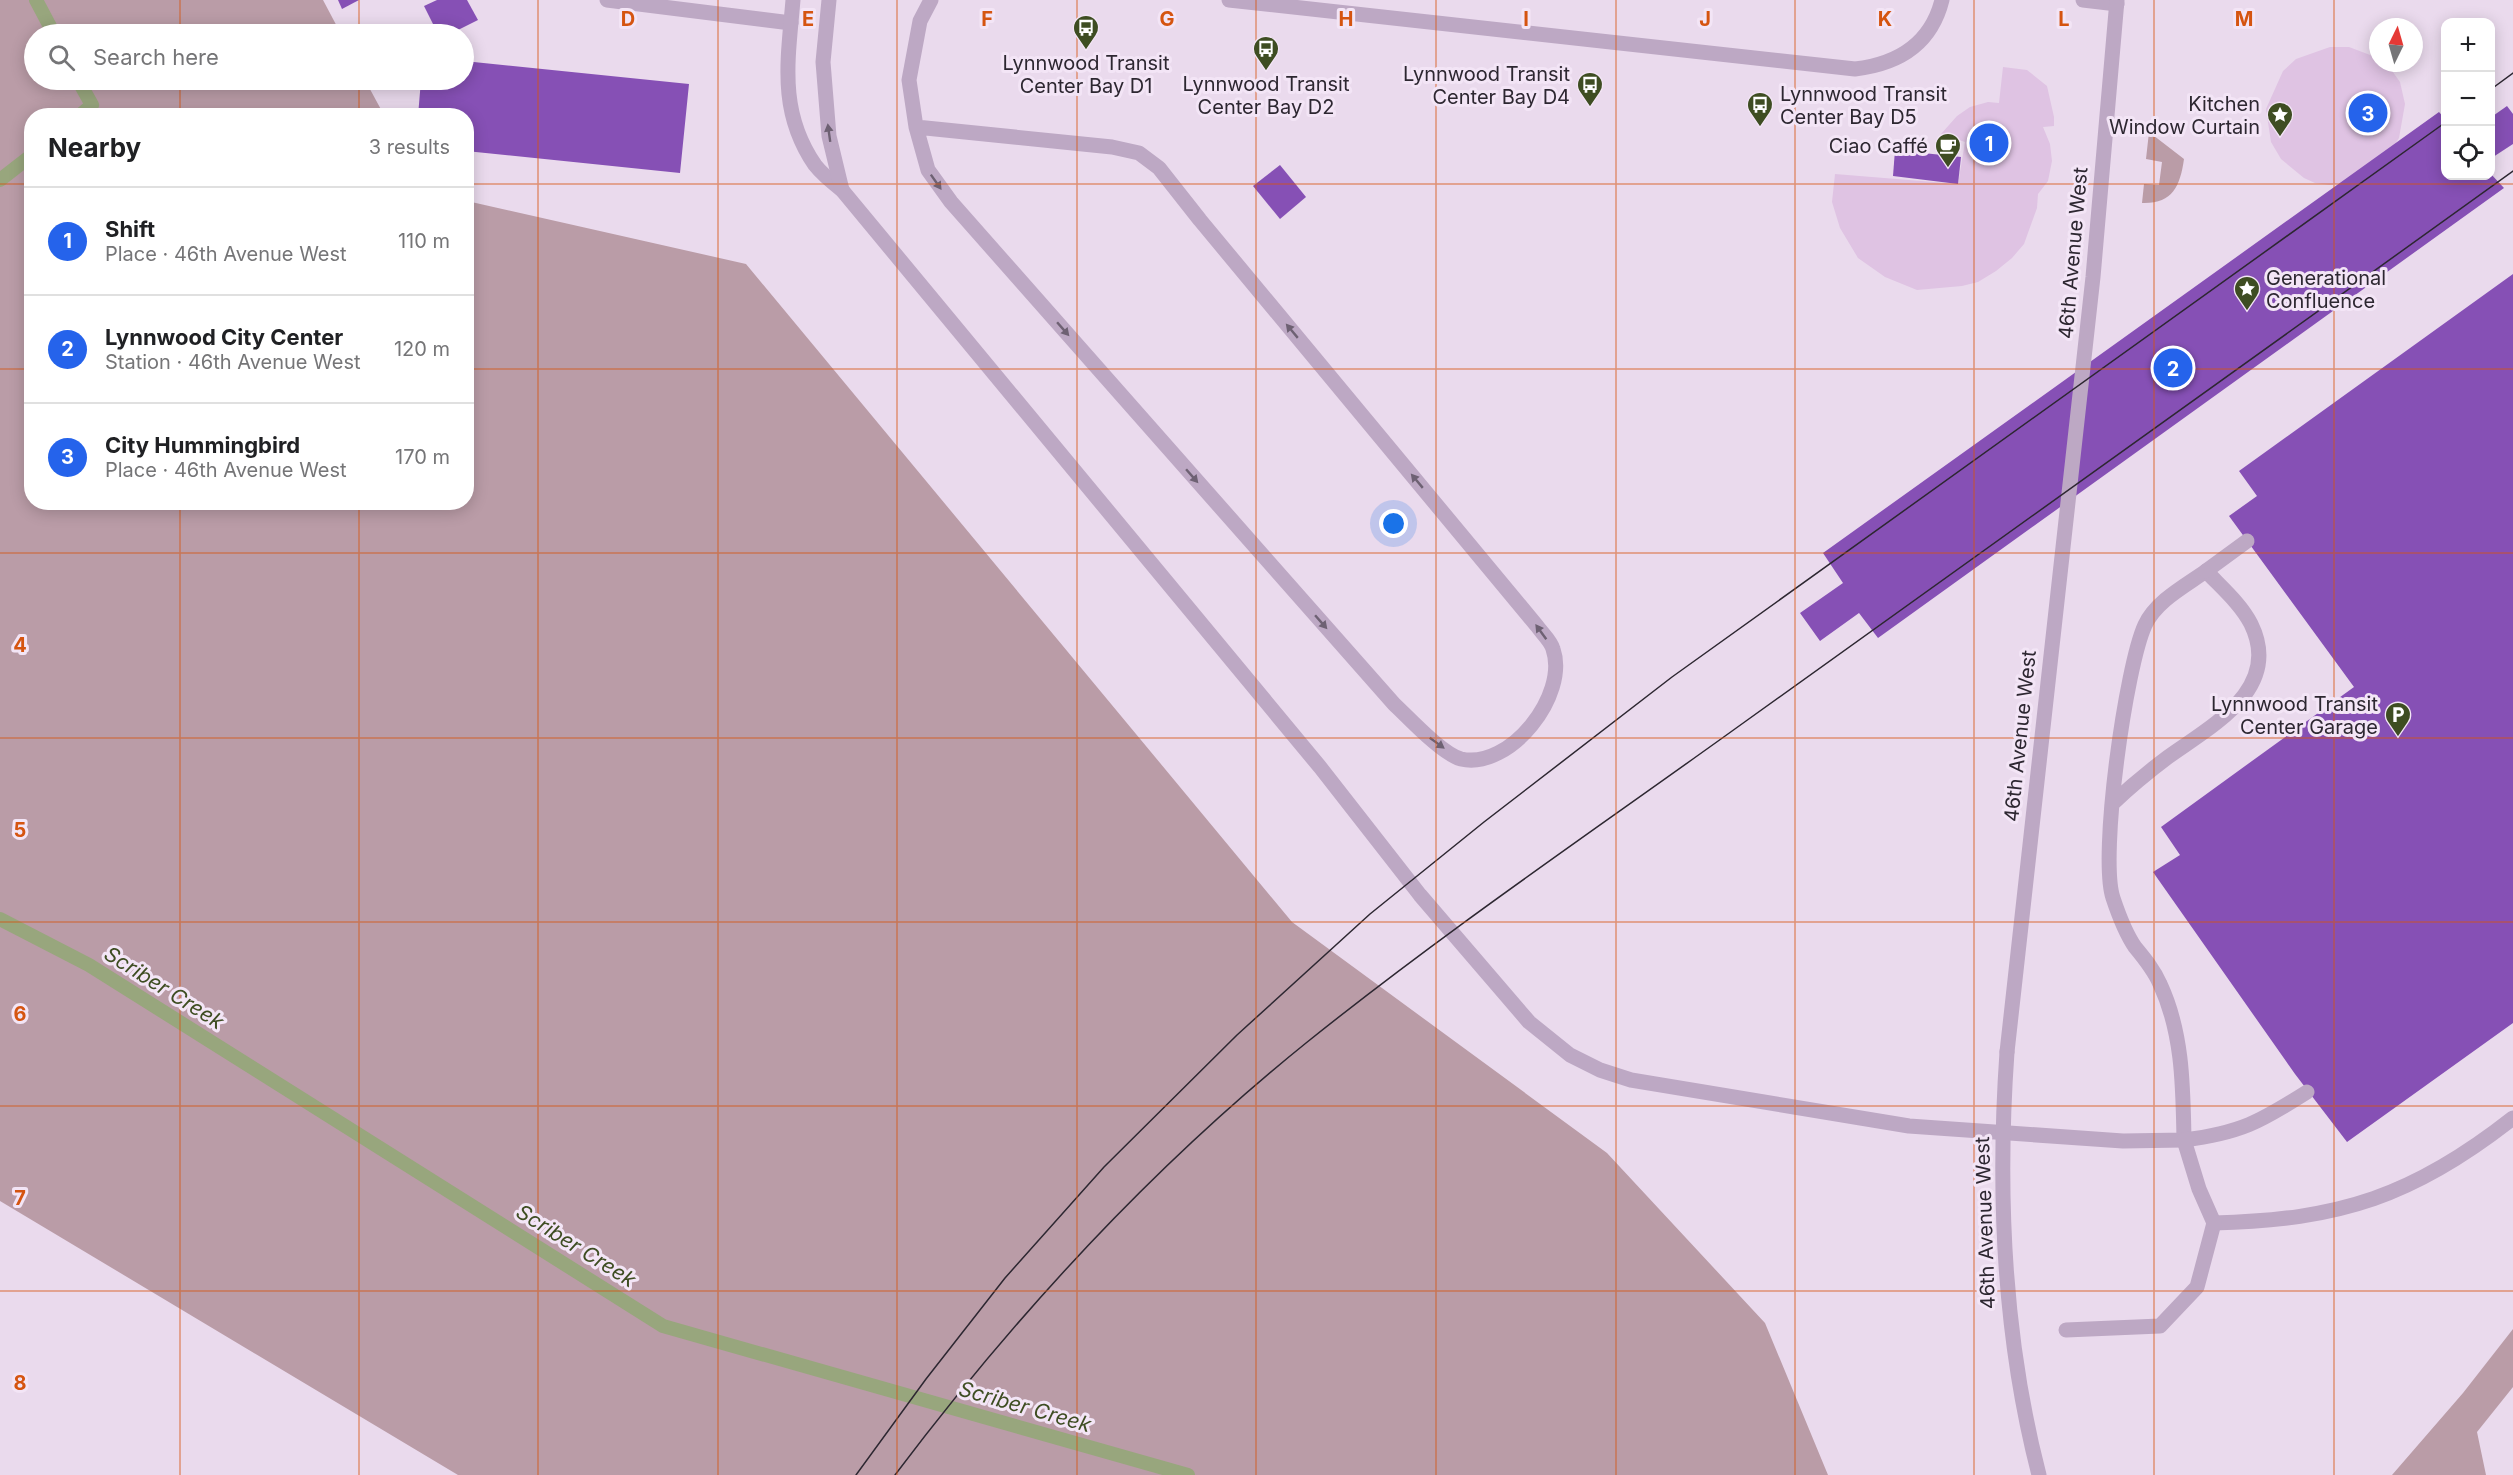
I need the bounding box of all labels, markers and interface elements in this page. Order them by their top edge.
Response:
text: D [621,7,635,31]
text: E [802,7,814,31]
text: F [981,7,993,31]
text: G [1159,7,1175,31]
text: H [1339,7,1353,31]
text: I [1523,7,1529,31]
text: J [1699,7,1711,31]
text: K [1878,7,1892,31]
text: L [2058,7,2070,31]
text: M [2235,7,2253,31]
bus stop icon: Lynnwood Transit Center Bay D1 [1071,13,1101,51]
north arrow [2369,18,2423,72]
map controls [2441,18,2495,180]
button: + [2441,18,2495,72]
search box [24,24,474,90]
bus stop icon: Lynnwood Transit Center Bay D2 [1251,34,1281,72]
icon: search [45,41,78,74]
text: Search here [93,44,219,70]
place label: Lynnwood Transit Center Bay D1 [1003,51,1170,98]
place label: Lynnwood Transit Center Bay D4 [1403,62,1570,109]
bus stop icon: Lynnwood Transit Center Bay D4 [1575,70,1605,108]
place label: Lynnwood Transit Center Bay D2 [1183,72,1350,119]
button: − [2441,72,2495,126]
place label: Lynnwood Transit Center Bay D5 [1780,82,1947,129]
bus stop icon: Lynnwood Transit Center Bay D5 [1745,90,1775,128]
pin: 3 [2348,90,2388,136]
place label: Kitchen Window Curtain [2109,92,2260,139]
place icon: Kitchen Window Curtain [2265,100,2295,138]
pin: 1 [1970,120,2008,166]
one-way arrow [825,124,834,143]
button: locate [2441,126,2495,180]
cafe icon: Ciao Caffé [1933,131,1963,169]
text: Nearby [48,132,141,163]
place label: Ciao Caffé [1829,134,1928,158]
text: 3 results [369,135,450,159]
street label: 46th Avenue West [2054,166,2093,340]
one-way arrow [930,173,942,189]
text: Shift [105,216,155,242]
text: 1 [63,229,72,253]
text: 110 m [398,229,450,253]
text: Place · 46th Avenue West [105,242,347,266]
place label: Generational Confluence [2266,266,2386,313]
place icon: Generational Confluence [2232,274,2262,312]
one-way arrow [1056,322,1070,337]
text: Lynnwood City Center [105,324,343,350]
one-way arrow [1286,324,1299,339]
text: 2 [61,337,74,361]
text: 120 m [394,337,450,361]
pin: 2 [2154,346,2192,391]
text: Station · 46th Avenue West [105,350,361,374]
text: City Hummingbird [105,432,300,458]
text: 3 [61,445,74,469]
text: 170 m [395,445,450,469]
text: Place · 46th Avenue West [105,458,347,482]
one-way arrow [1185,468,1199,483]
one-way arrow [1411,474,1424,489]
your location [1379,509,1408,538]
one-way arrow [1315,614,1328,630]
one-way arrow [1535,624,1547,640]
text: 4 [13,633,27,657]
street label: 46th Avenue West [1999,648,2041,823]
place label: Lynnwood Transit Center Garage [2211,692,2378,739]
parking icon: Lynnwood Transit Center Garage [2383,700,2413,738]
one-way arrow [1429,737,1445,748]
text: 5 [14,818,26,842]
water label: Scriber Creek [100,941,229,1035]
text: 6 [14,1002,27,1026]
street label: 46th Avenue West [1970,1136,2000,1310]
text: 7 [14,1186,26,1210]
water label: Scriber Creek [512,1199,641,1293]
text: 8 [13,1371,27,1395]
water label: Scriber Creek [956,1376,1094,1437]

